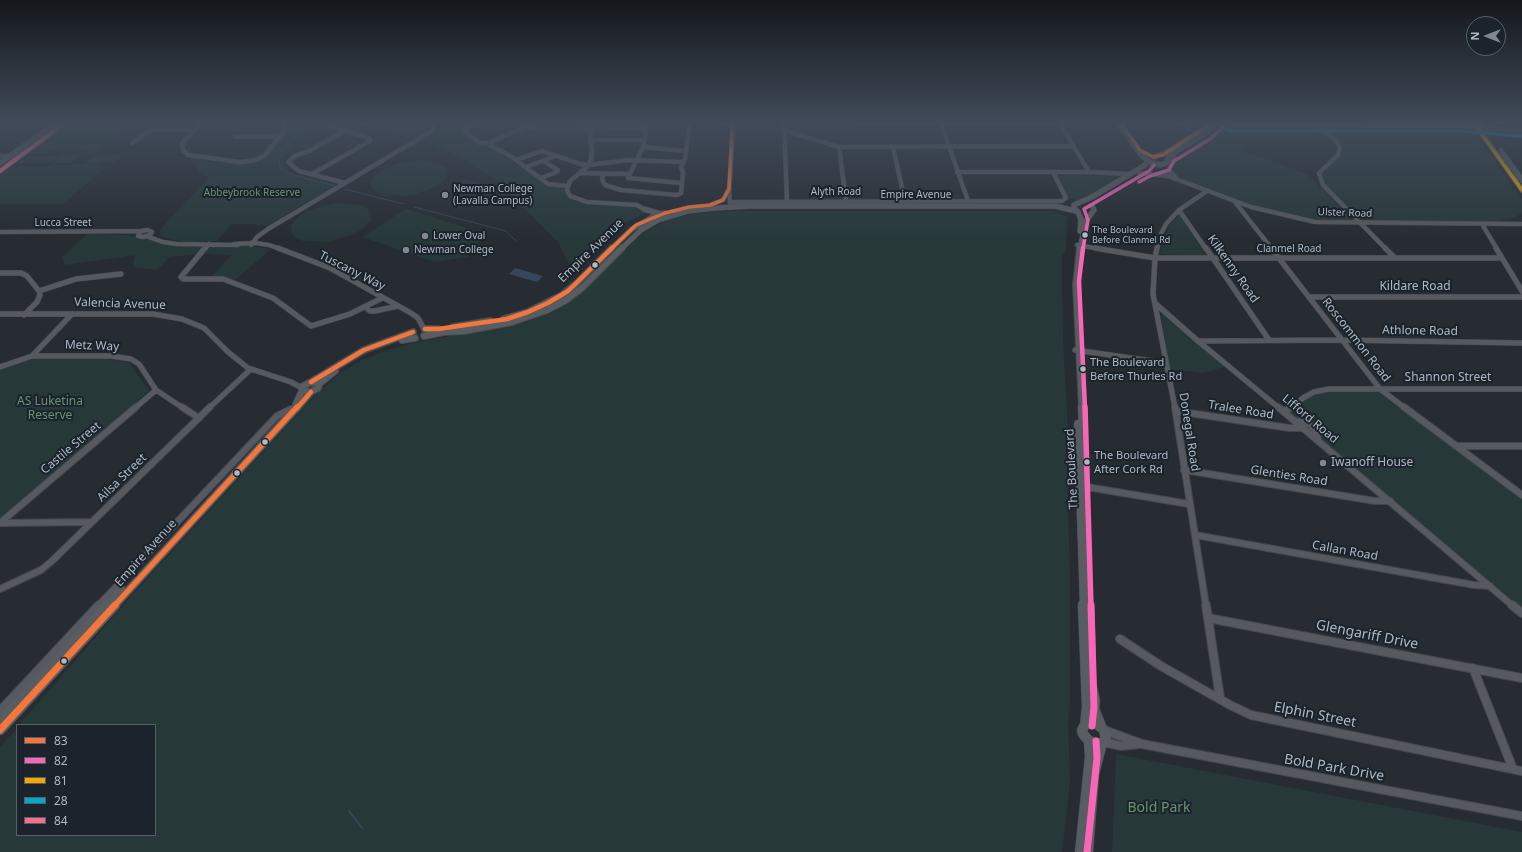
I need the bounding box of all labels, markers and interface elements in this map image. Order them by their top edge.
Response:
north arrow [1466,16,1506,56]
text: N [1467,32,1482,40]
place label: Newman College (Lavalla Campus) [453,183,533,206]
street label: Alyth Road [811,186,861,198]
park label: Abbeybrook Reserve [204,187,300,199]
street label: Empire Avenue [881,189,951,201]
marker: Newman College (Lavalla Campus) [440,190,450,200]
street label: Ulster Road [1317,206,1373,220]
street label: Empire Avenue [555,216,627,286]
street label: Lucca Street [34,217,92,229]
place label: The Boulevard Before Clanmel Rd [1092,225,1170,246]
place label: Lower Oval [433,230,485,242]
marker: The Boulevard Before Clanmel Rd [1080,230,1090,240]
marker: Lower Oval [420,231,430,241]
street label: Kilkenny Road [1204,232,1262,306]
street label: Clanmel Road [1257,243,1321,255]
place label: Newman College [414,244,494,256]
marker: Newman College [401,245,411,255]
street label: Tuscany Way [317,248,387,294]
unlabelled marker [590,260,600,270]
street label: Kildare Road [1379,280,1451,294]
street label: Valencia Avenue [74,295,166,313]
street label: Roscommon Road [1319,295,1393,385]
street label: Athlone Road [1382,323,1458,339]
street label: Metz Way [65,338,119,354]
place label: The Boulevard Before Thurles Rd [1090,356,1182,382]
marker: The Boulevard Before Thurles Rd [1078,364,1088,374]
street label: Shannon Street [1405,371,1491,385]
street label: Lifford Road [1279,391,1341,447]
street label: Donegal Road [1176,392,1202,472]
park label: AS Luketina Reserve [17,395,83,423]
street label: Tralee Road [1207,398,1275,422]
street label: Castile Street [38,419,104,477]
street label: The Boulevard [1063,428,1081,510]
unlabelled marker [260,437,270,447]
place label: The Boulevard After Cork Rd [1094,449,1168,475]
street label: Ailsa Street [94,451,150,505]
place label: Iwanoff House [1331,456,1413,470]
marker: The Boulevard After Cork Rd [1082,457,1092,467]
marker: Iwanoff House [1318,458,1328,468]
street label: Glenties Road [1249,463,1329,489]
unlabelled marker [232,468,242,478]
street label: Empire Avenue [112,517,180,589]
street label: Callan Road [1311,538,1379,564]
street label: Glengariff Drive [1314,617,1420,653]
unlabelled marker [59,656,69,666]
street label: Elphin Street [1272,699,1358,731]
legend [16,724,156,836]
text: 83 [54,732,68,749]
street label: Bold Park Drive [1283,751,1385,785]
text: 82 [54,752,68,769]
text: 81 [54,772,68,789]
text: 28 [54,792,68,809]
park label: Bold Park [1127,800,1191,816]
text: 84 [54,812,68,829]

